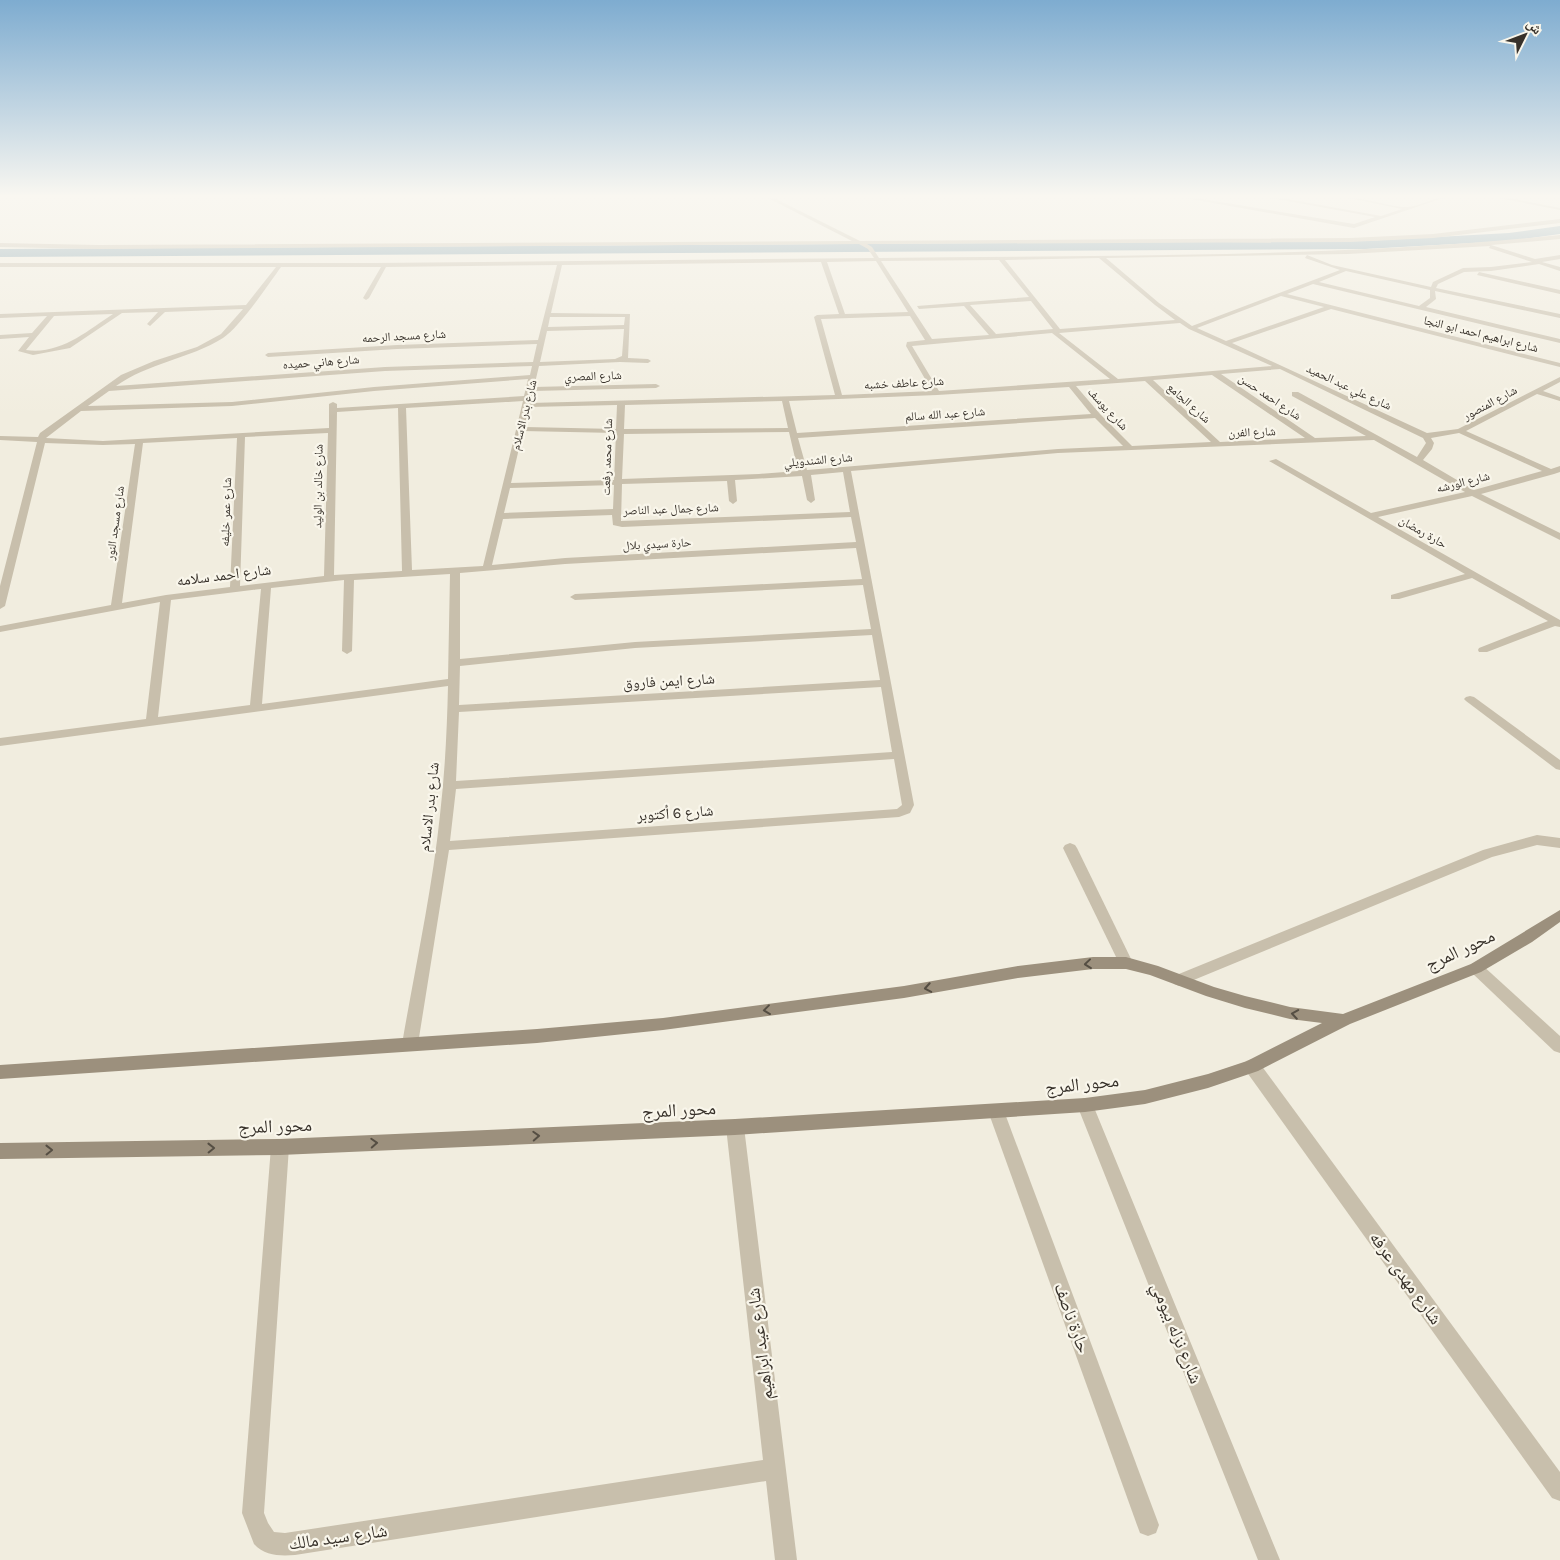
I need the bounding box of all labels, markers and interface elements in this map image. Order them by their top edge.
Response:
north arrow [1500,10,1550,60]
text: ش [1523,15,1546,38]
street label: شارع ابراهيم احمد ابو النجا [1422,313,1540,356]
street label: شارع مسجد الرحمه [362,327,446,346]
street label: شارع هاني حميده [282,352,360,375]
street label: شارع علي عبد الحميد [1303,361,1394,416]
street label: شارع المصري [564,368,622,387]
street label: شارع احمد حسن [1236,371,1304,424]
street label: شارع عاطف خشبه [864,374,944,393]
street label: شارع بدر الاسلام [508,378,541,452]
street label: شارع الجامع [1164,380,1214,427]
street label: شارع المنصور [1460,383,1520,424]
street label: شارع يوسف [1084,385,1131,434]
street label: شارع عبد الله سالم [905,404,986,425]
street label: شارع محمد رفعت [599,418,616,496]
street label: شارع الفرن [1228,424,1276,441]
street label: شارع خالد بن الوليد [310,444,327,528]
street label: شارع الشندويلي [783,450,853,473]
street label: شارع الورشه [1435,469,1492,496]
street label: شارع عمر خليفه [218,477,235,547]
street label: شارع مسجد النور [103,485,128,562]
street label: شارع جمال عبد الناصر [622,500,719,519]
street label: حارة رمضان [1397,513,1450,551]
street label: حارة سيدي بلال [622,535,692,556]
street label: شارع احمد سلامه [176,560,272,591]
street label: شارع ايمن فاروق [623,670,716,693]
street label: شارع بدر الاسلام [415,761,444,853]
street label: شارع 6 أكتوبر [635,801,714,826]
street label: محور المرج [1422,924,1499,977]
one-way arrow [1084,958,1092,969]
one-way arrow [923,983,932,993]
one-way arrow [762,1005,771,1015]
one-way arrow [1291,1009,1300,1019]
street label: محور المرج [1044,1069,1120,1100]
street label: محور المرج [641,1097,717,1124]
street label: محور المرج [238,1114,312,1139]
one-way arrow [532,1130,540,1141]
one-way arrow [370,1138,378,1148]
one-way arrow [208,1143,215,1153]
one-way arrow [45,1145,53,1155]
street label: شارع مهدى عرفه [1365,1227,1447,1329]
street label: شارع نزله بيومي [1143,1279,1207,1388]
street label: حارة ناصف [1049,1280,1095,1356]
street label: شارع عيد ابراهيم [742,1287,779,1401]
street label: شارع سيد مالك [287,1519,389,1555]

